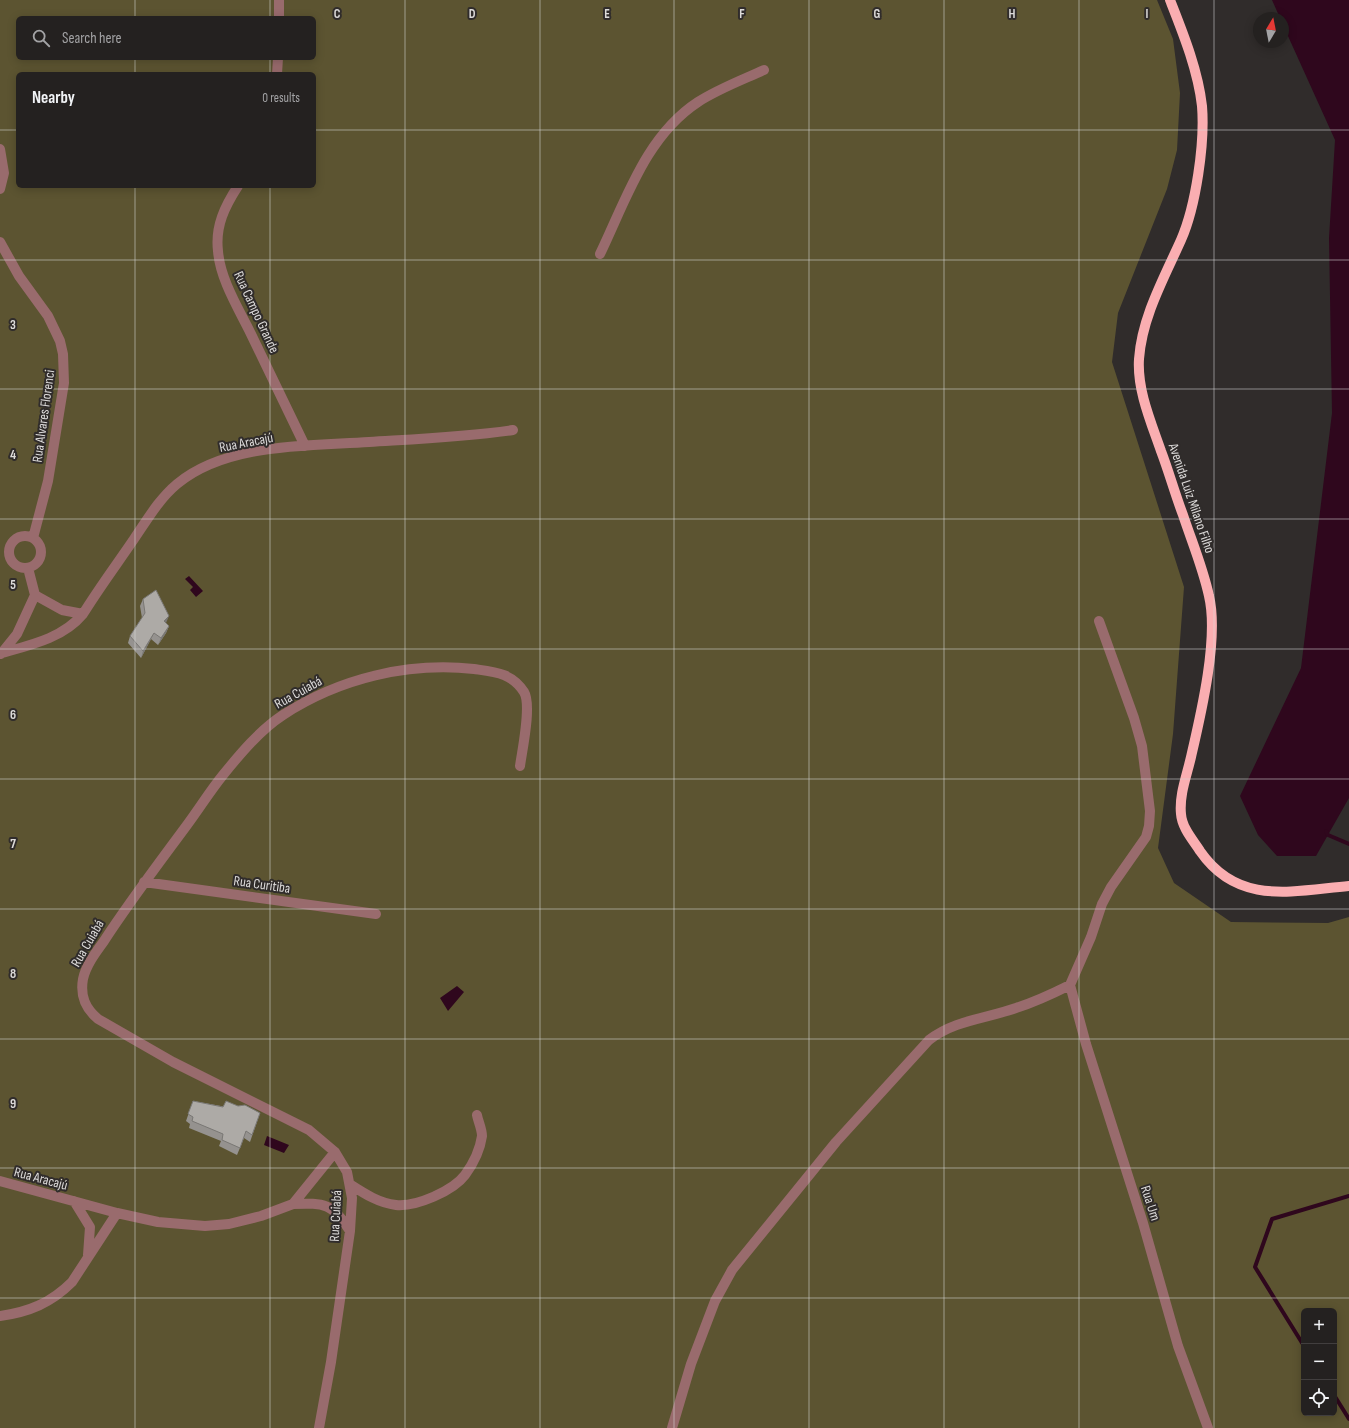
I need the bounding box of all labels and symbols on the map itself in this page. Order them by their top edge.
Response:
text: C [334,6,341,22]
text: D [469,6,476,22]
text: E [604,6,610,22]
text: F [739,6,745,22]
text: G [874,6,881,22]
text: H [1009,6,1016,22]
text: I [1146,6,1149,22]
north arrow [1253,12,1289,48]
street label: Rua Campo Grande [230,269,283,356]
text: 3 [10,317,16,333]
street label: Rua Alvares Florenci [29,369,58,463]
street label: Rua Aracajú [218,429,275,456]
street label: Avenida Luiz Milano Filho [1164,440,1218,556]
text: 4 [10,447,16,463]
text: 5 [10,577,16,593]
street label: Rua Cuiabá [272,672,325,712]
text: 6 [10,707,16,723]
text: 7 [10,836,16,852]
street label: Rua Curitiba [232,872,291,897]
street label: Rua Cuiabá [67,917,108,970]
text: 8 [10,966,16,982]
text: 9 [10,1096,16,1112]
street label: Rua Aracajú [12,1163,70,1194]
street label: Rua Um [1137,1183,1164,1223]
street label: Rua Cuiabá [326,1190,345,1242]

